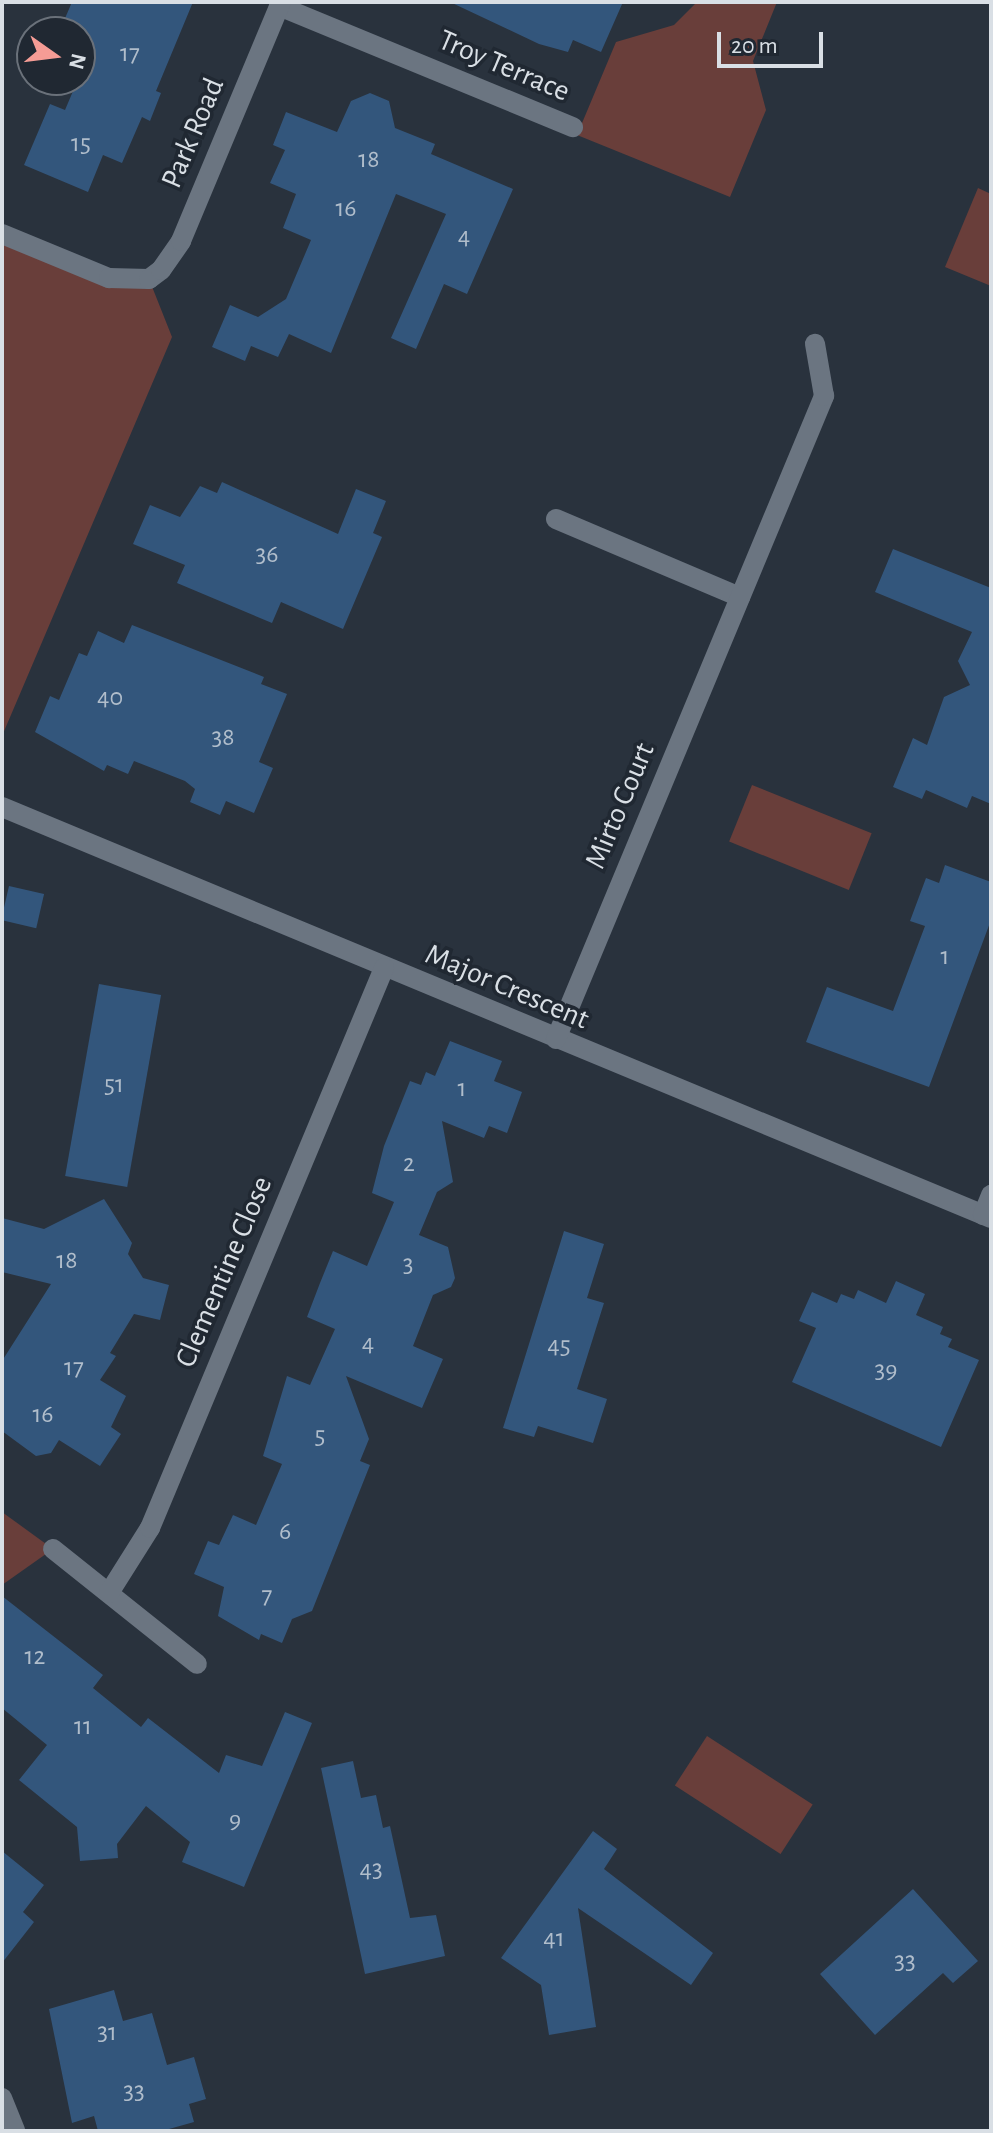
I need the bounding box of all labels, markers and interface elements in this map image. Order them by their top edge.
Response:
north arrow [16,16,96,96]
scale bar [721,16,827,66]
street label: Troy Terrace [433,22,575,110]
text: 20 m [731,34,778,58]
house number: 17 [120,38,140,70]
text: N [65,51,90,71]
street label: Park Road [154,72,232,194]
house number: 15 [71,128,91,160]
house number: 18 [358,144,380,176]
house number: 16 [335,193,357,225]
house number: 4 [458,221,470,253]
house number: 36 [256,539,278,571]
house number: 40 [97,682,123,714]
house number: 38 [211,722,235,754]
street label: Mirto Court [577,738,663,874]
street label: Major Crescent [420,936,594,1038]
house number: 1 [941,941,949,973]
house number: 51 [104,1069,124,1101]
house number: 1 [458,1073,466,1105]
house number: 2 [403,1148,415,1180]
street label: Clementine Close [168,1171,280,1373]
house number: 18 [56,1245,78,1277]
house number: 3 [403,1249,413,1281]
house number: 4 [362,1328,374,1360]
house number: 45 [547,1330,571,1362]
house number: 17 [64,1352,84,1384]
house number: 39 [875,1355,897,1387]
house number: 16 [32,1399,54,1431]
house number: 5 [315,1420,325,1452]
house number: 6 [279,1516,291,1548]
house number: 7 [262,1580,272,1612]
house number: 12 [25,1641,45,1673]
house number: 11 [74,1711,92,1743]
house number: 9 [229,1805,241,1837]
house number: 43 [359,1854,383,1886]
house number: 41 [543,1923,565,1955]
house number: 33 [894,1946,916,1978]
house number: 31 [97,2017,117,2049]
house number: 33 [123,2076,145,2108]

